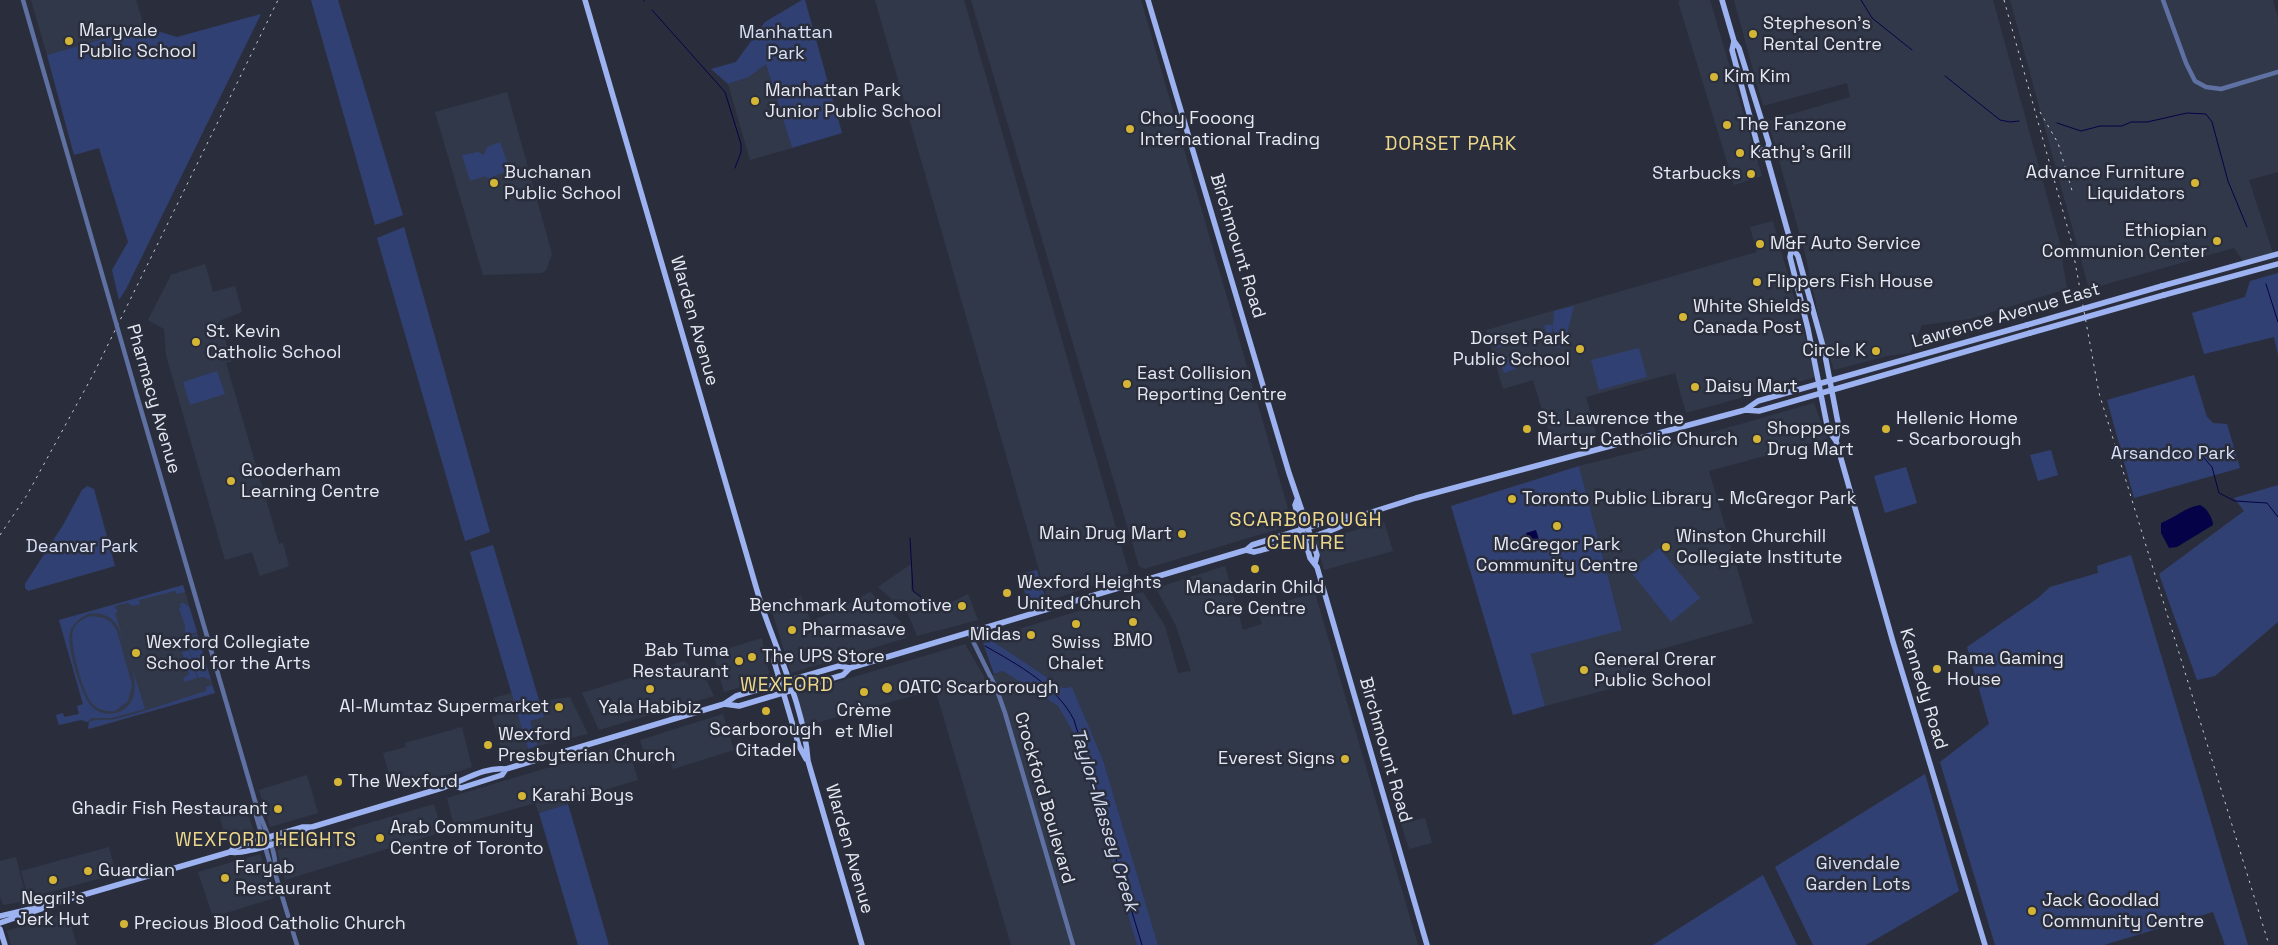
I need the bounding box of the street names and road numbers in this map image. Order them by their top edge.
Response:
street label: Birchmount Road [1205,171,1269,321]
street label: Warden Avenue [665,254,723,388]
street label: Lawrence Avenue East [1909,279,2103,353]
street label: Pharmacy Avenue [121,322,185,476]
street label: Kennedy Road [1894,626,1952,752]
street label: Birchmount Road [1354,675,1416,825]
street label: Crockford Boulevard [1009,710,1079,886]
street label: Warden Avenue [820,782,878,916]

